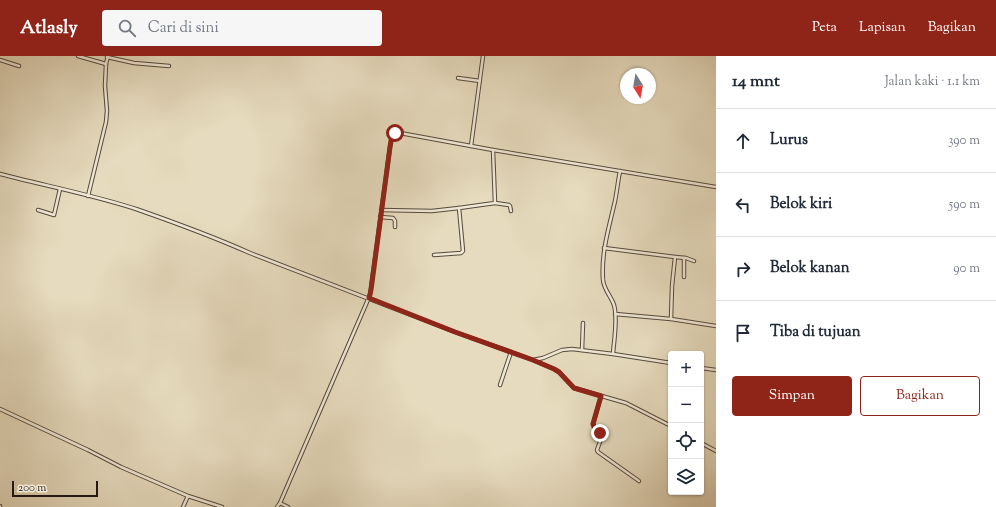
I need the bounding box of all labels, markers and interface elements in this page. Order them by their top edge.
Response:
search box [102,10,382,46]
text: Atlasly [20,15,78,42]
icon: search [116,17,138,39]
text: Cari di sini [148,18,219,39]
text: Peta [812,18,837,38]
text: Lapisan [859,18,906,38]
text: Bagikan [928,18,976,38]
north arrow [620,68,656,104]
text: 14 mnt [732,70,780,94]
text: Jalan kaki · 1.1 km [885,73,980,91]
route start [386,124,404,142]
icon: ahead [732,130,754,152]
text: Lurus [770,130,808,151]
text: 390 m [948,132,980,150]
icon: left [732,194,754,216]
text: Belok kiri [770,194,832,215]
text: 590 m [949,196,980,214]
icon: right [732,258,754,280]
text: Belok kanan [770,258,850,279]
text: 90 m [953,260,980,278]
icon: arrive [732,322,754,344]
text: Tiba di tujuan [770,322,861,343]
map controls [668,351,704,495]
button: + [668,351,704,387]
button: Simpan [732,376,852,416]
button: Bagikan [860,376,980,416]
button: − [668,387,704,423]
button: locate [668,423,704,459]
route end [591,424,609,442]
button: layers [668,459,704,495]
scale bar [12,479,98,498]
text: 200 m [18,480,46,496]

